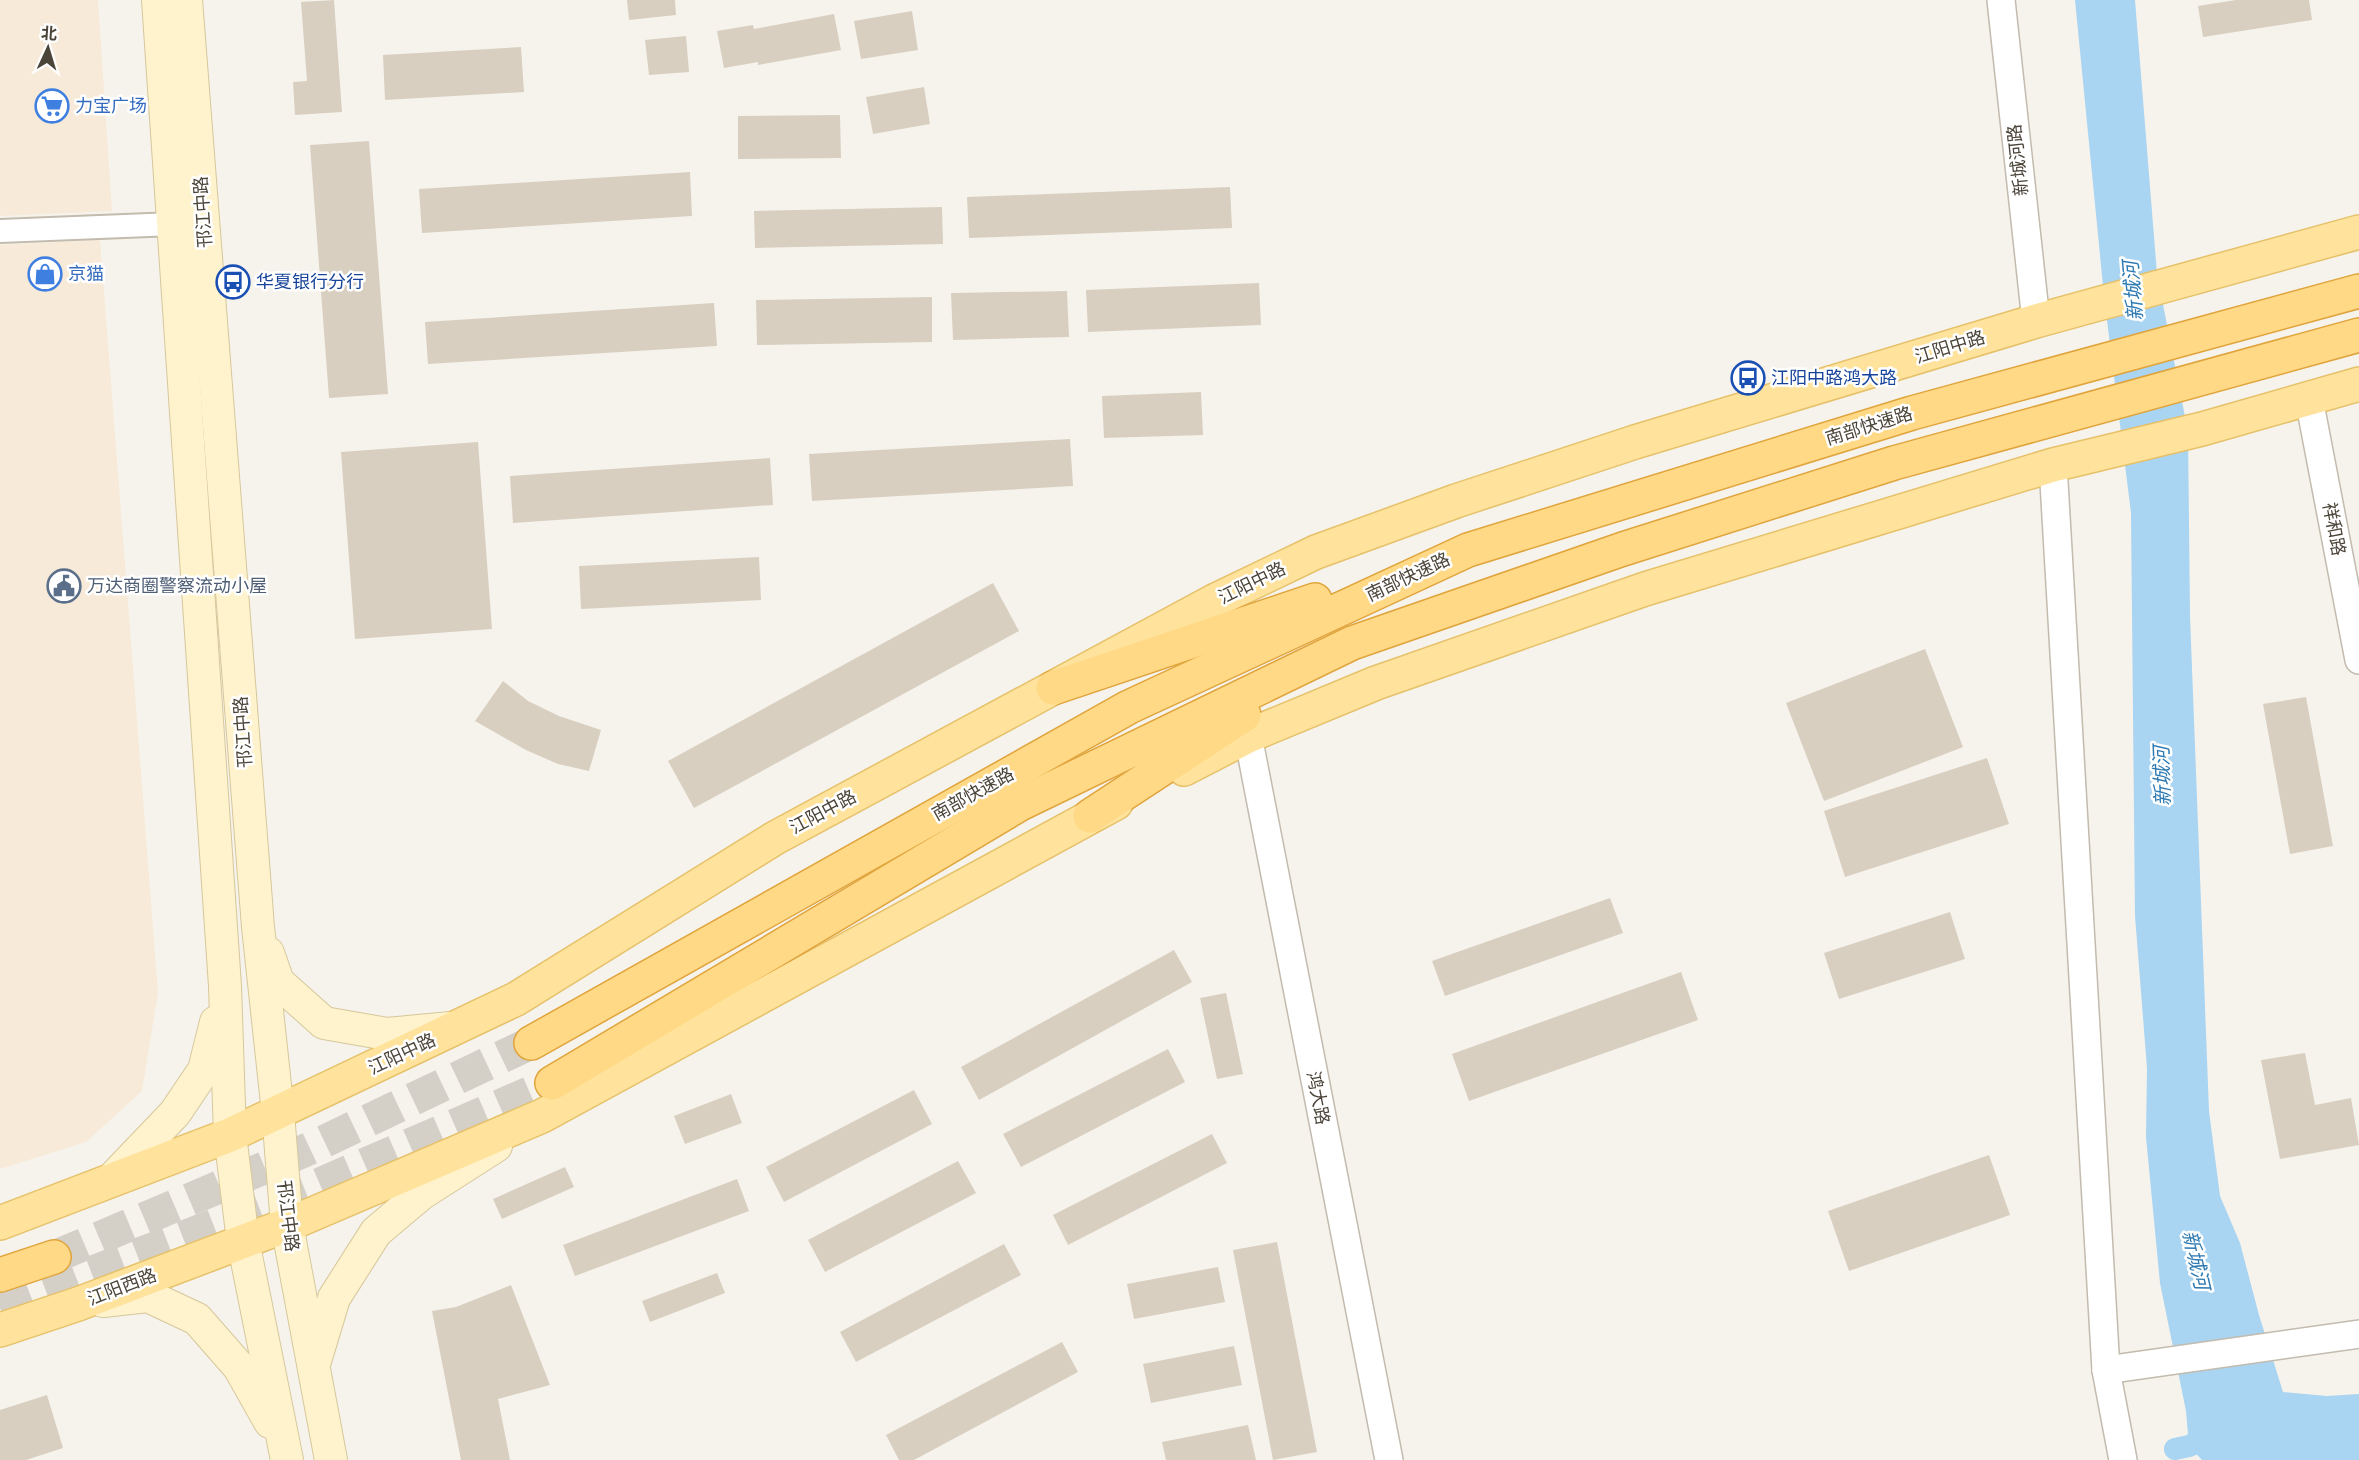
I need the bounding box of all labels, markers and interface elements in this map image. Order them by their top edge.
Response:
north arrow [18,18,78,78]
text: 北 [40,23,58,44]
supermarket icon: 力宝广场 [34,88,70,124]
place label: 力宝广场 [75,95,147,117]
street label: 新城河路 [2003,123,2033,197]
street label: 邗江中路 [190,175,216,249]
shop icon: 京猫 [27,256,63,292]
water label: 新城河 [2119,256,2148,322]
place label: 京猫 [68,263,104,285]
bus stop icon: 华夏银行分行 [215,264,251,300]
place label: 华夏银行分行 [256,271,364,293]
street label: 江阳中路 [1912,326,1988,368]
bus stop icon: 江阳中路鸿大路 [1730,360,1766,396]
place label: 江阳中路鸿大路 [1771,367,1897,389]
street label: 南部快速路 [1823,402,1915,450]
street label: 祥和路 [2318,500,2350,558]
street label: 南部快速路 [1363,548,1453,606]
street label: 江阳中路 [1215,557,1289,609]
public building icon: 万达商圈警察流动小屋 [46,568,82,604]
place label: 万达商圈警察流动小屋 [87,575,267,597]
street label: 邗江中路 [230,695,256,769]
water label: 新城河 [2150,742,2175,806]
street label: 南部快速路 [928,763,1018,825]
street label: 江阳中路 [786,785,860,839]
street label: 江阳中路 [365,1029,439,1079]
street label: 鸿大路 [1302,1069,1334,1127]
street label: 邗江中路 [273,1179,303,1253]
water label: 新城河 [2178,1228,2214,1296]
street label: 江阳西路 [84,1264,160,1310]

